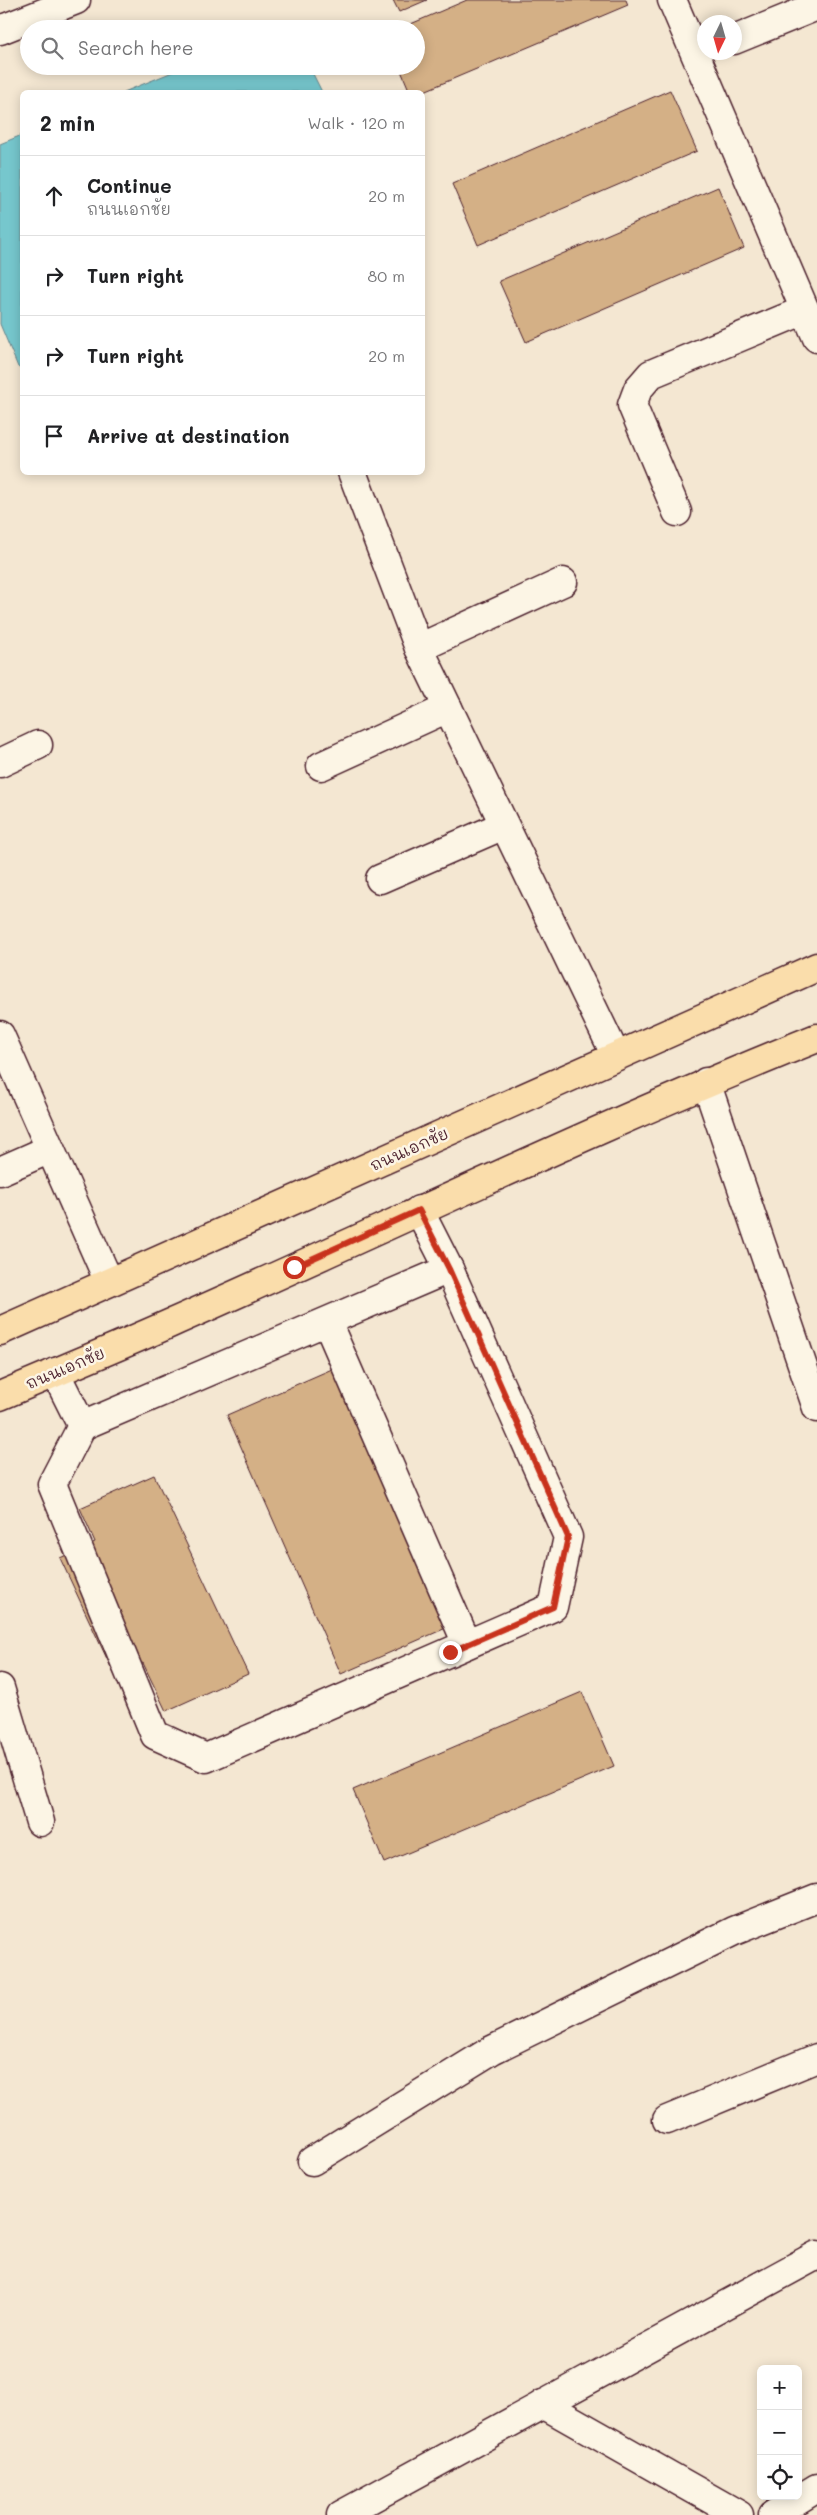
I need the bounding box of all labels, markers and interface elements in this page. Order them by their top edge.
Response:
north arrow [697,15,742,60]
search box [20,20,425,75]
icon: search [38,34,66,62]
text: Search here [78,35,194,60]
text: 2 min [40,109,95,136]
text: Walk · 120 m [307,112,405,133]
text: Continue [87,173,172,198]
icon: ahead [40,182,68,210]
text: 20 m [368,185,405,206]
text: ถนนเอกชัย [87,198,171,219]
icon: right [40,262,68,290]
text: Turn right [87,263,184,288]
text: 80 m [368,265,405,286]
icon: right [40,342,68,370]
text: Turn right [87,343,184,368]
text: 20 m [368,345,405,366]
icon: arrive [40,422,68,450]
text: Arrive at destination [87,423,290,448]
street label: ถนนเอกชัย [366,1121,451,1175]
route start [283,1256,306,1279]
street label: ถนนเอกชัย [22,1341,107,1394]
route end [439,1641,462,1664]
map controls [757,2365,802,2500]
button: + [757,2365,802,2410]
button: − [757,2410,802,2455]
button: locate [757,2455,802,2500]

